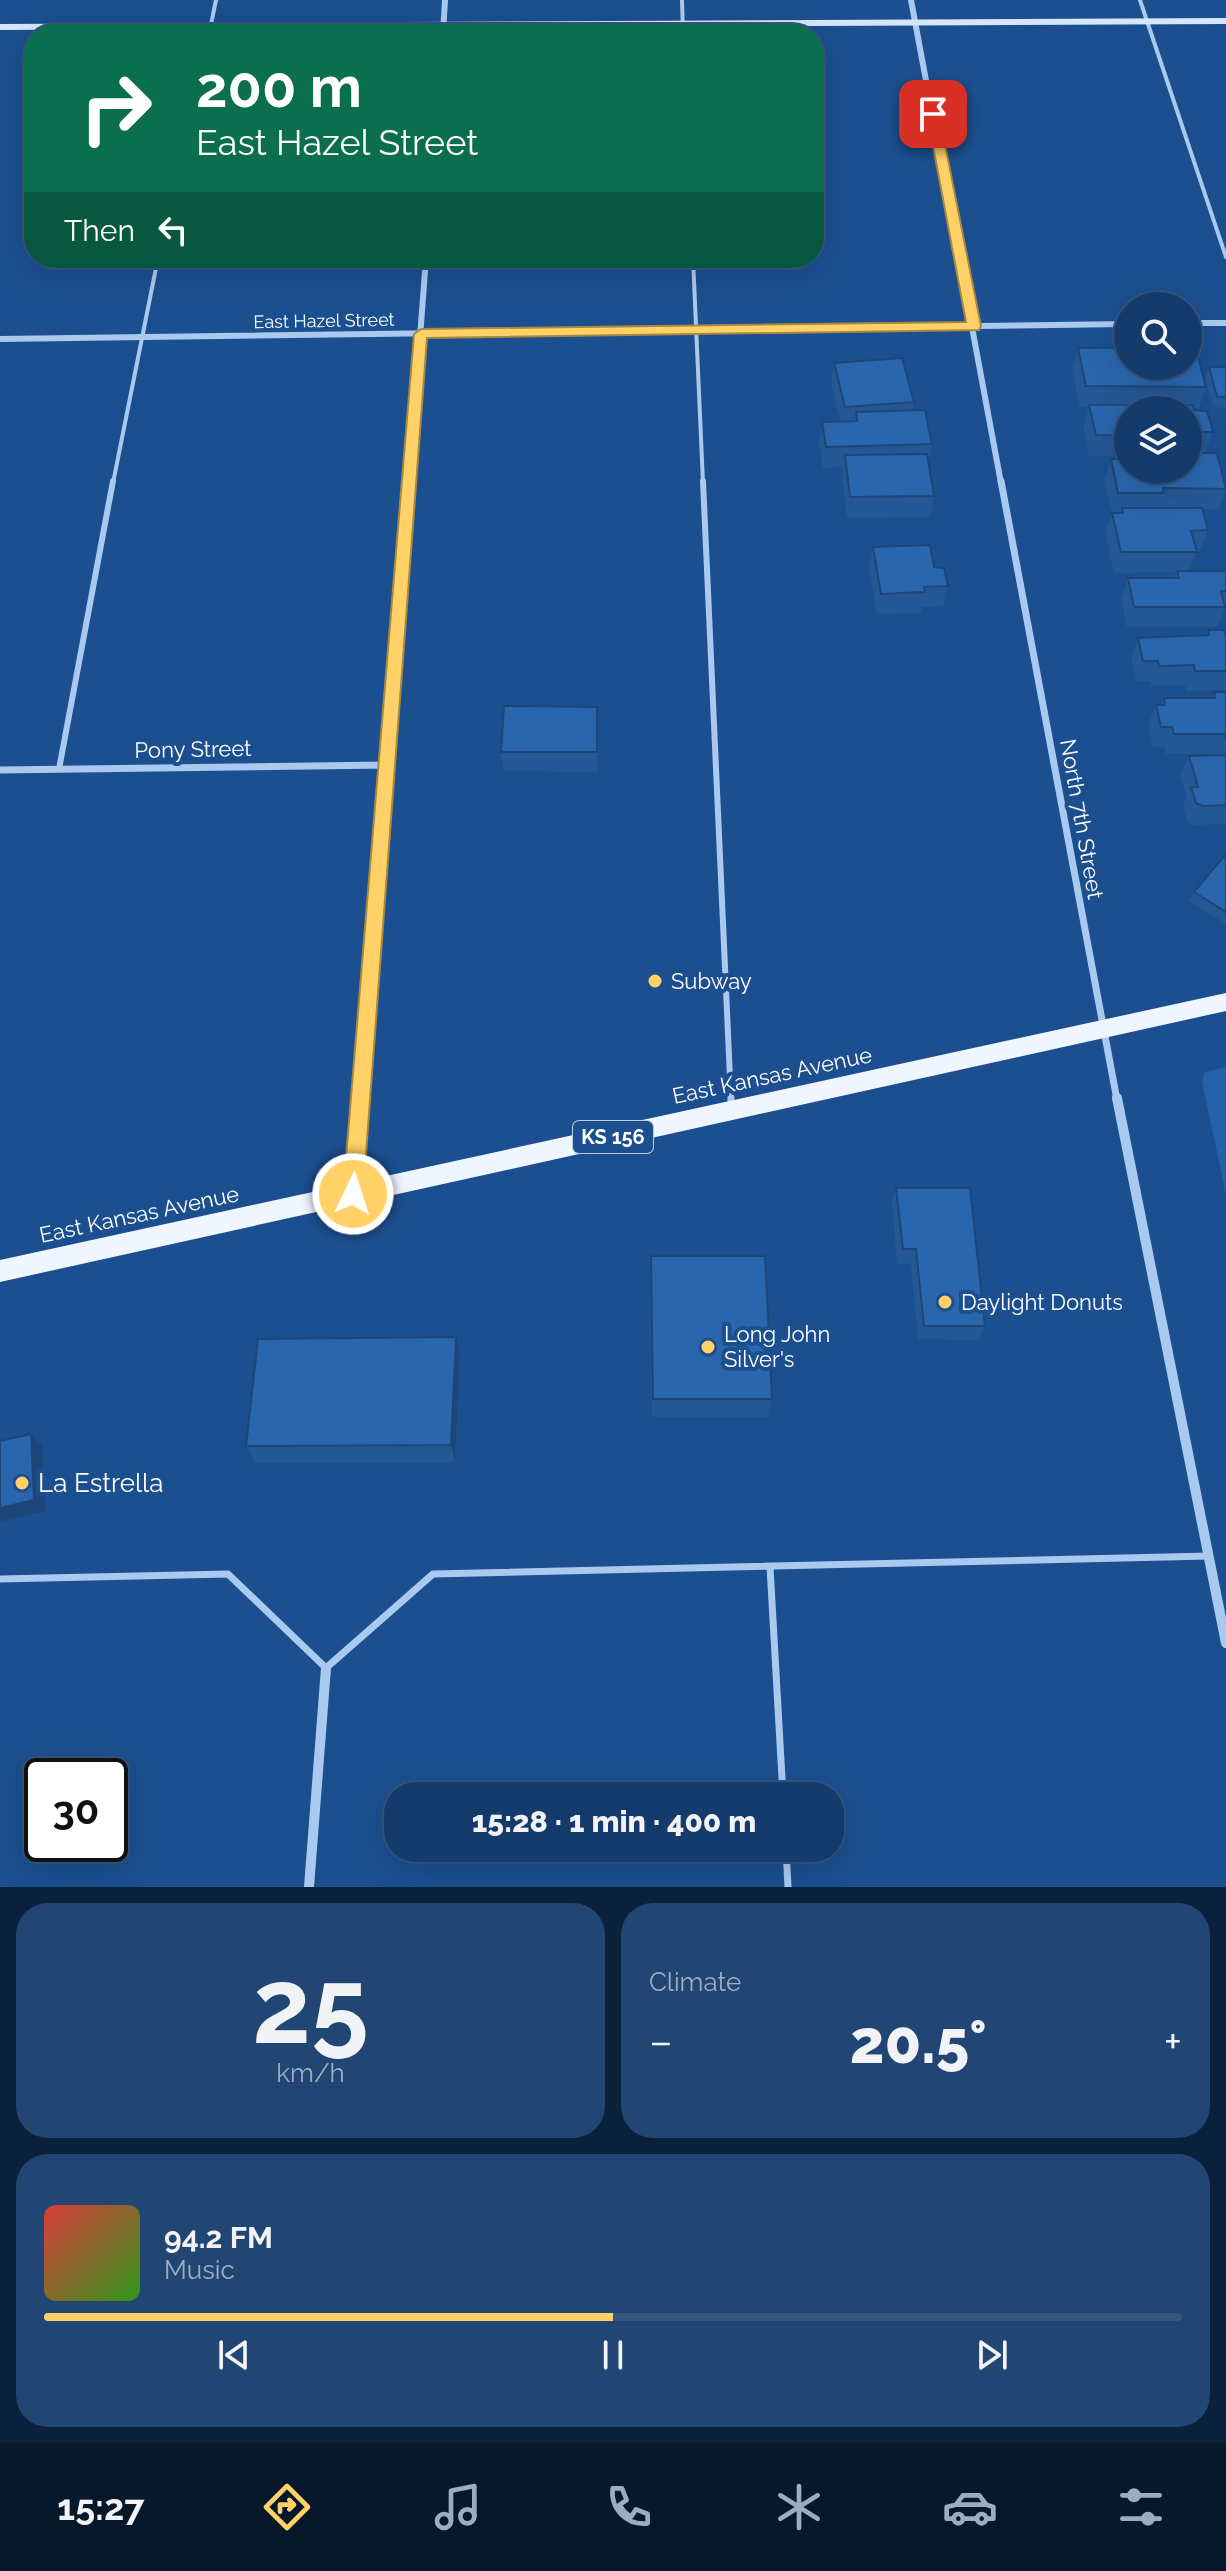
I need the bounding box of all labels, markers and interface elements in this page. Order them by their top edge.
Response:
text: 200 m [196,54,362,120]
icon: right [64,56,168,160]
pin [899,80,967,148]
icon: arrive [911,92,955,136]
text: East Hazel Street [196,121,478,163]
icon: left [151,208,195,252]
text: Then [64,213,135,248]
map controls [1114,292,1202,484]
button: search [1114,292,1202,380]
street label: East Hazel Street [253,309,395,332]
button: layers [1114,396,1202,484]
street label: Pony Street [134,735,252,763]
street label: North 7th Street [1055,737,1109,902]
place label: Subway [671,968,752,994]
marker: Subway [646,972,664,990]
street label: East Kansas Avenue [670,1041,874,1109]
road number: KS 156 [573,1121,653,1153]
position arrow [311,1152,395,1236]
street label: East Kansas Avenue [37,1180,241,1248]
place label: Daylight Donuts [961,1289,1123,1315]
marker: Daylight Donuts [936,1293,954,1311]
place label: Long John Silver's [724,1321,830,1372]
marker: Long John Silver's [699,1338,717,1356]
place label: La Estrella [38,1468,163,1498]
marker: La Estrella [13,1474,31,1492]
speed limit sign: 30 [24,1758,128,1862]
text: 15:28 · 1 min · 400 m [472,1804,756,1839]
text: 25 [252,1945,369,2067]
text: Climate [649,1967,741,1997]
text: 20.5° [850,2007,987,2077]
text: − [649,2016,673,2067]
text: + [1164,2016,1182,2067]
text: km/h [276,2058,345,2088]
text: 94.2 FM [164,2220,273,2255]
text: Music [164,2255,235,2285]
icon: previous [212,2333,256,2377]
icon: pause [591,2333,635,2377]
icon: next [970,2333,1014,2377]
icon: directions [259,2479,315,2535]
icon: music [430,2479,486,2535]
icon: phone [601,2479,657,2535]
icon: climate [771,2479,827,2535]
icon: car [942,2479,998,2535]
icon: filters [1113,2479,1169,2535]
text: 15:27 [57,2486,144,2528]

